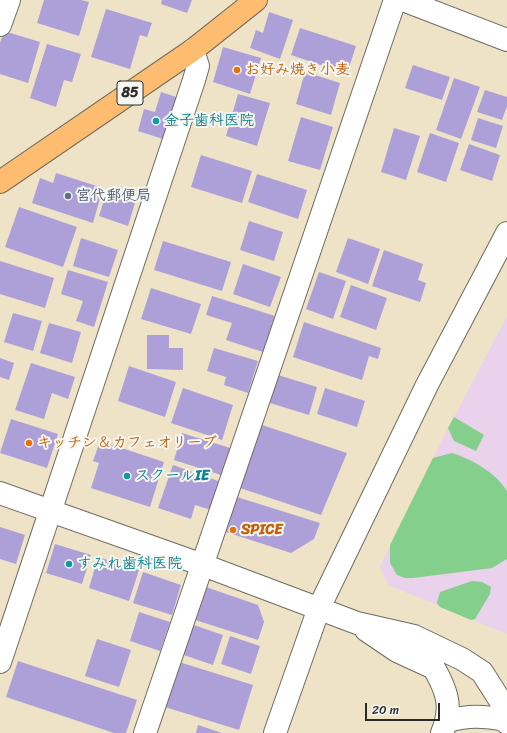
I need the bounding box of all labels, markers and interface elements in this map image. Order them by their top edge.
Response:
place label: お好み焼き小麦 [245,61,350,79]
marker: お好み焼き小麦 [232,65,242,75]
road number: 85 [117,81,143,105]
place label: 金子歯科医院 [164,112,254,130]
marker: 金子歯科医院 [151,116,161,126]
place label: 宮代郵便局 [76,187,151,205]
marker: 宮代郵便局 [63,191,73,201]
place label: キッチン＆カフェオリーブ [37,434,217,452]
marker: キッチン＆カフェオリーブ [24,438,34,448]
place label: スクールIE [135,467,209,485]
marker: スクールIE [122,471,132,481]
place label: SPICE [241,521,282,539]
marker: SPICE [228,525,238,535]
place label: すみれ歯科医院 [77,555,182,573]
marker: すみれ歯科医院 [64,559,74,569]
scale bar [367,695,442,721]
text: 20 m [372,699,399,721]

